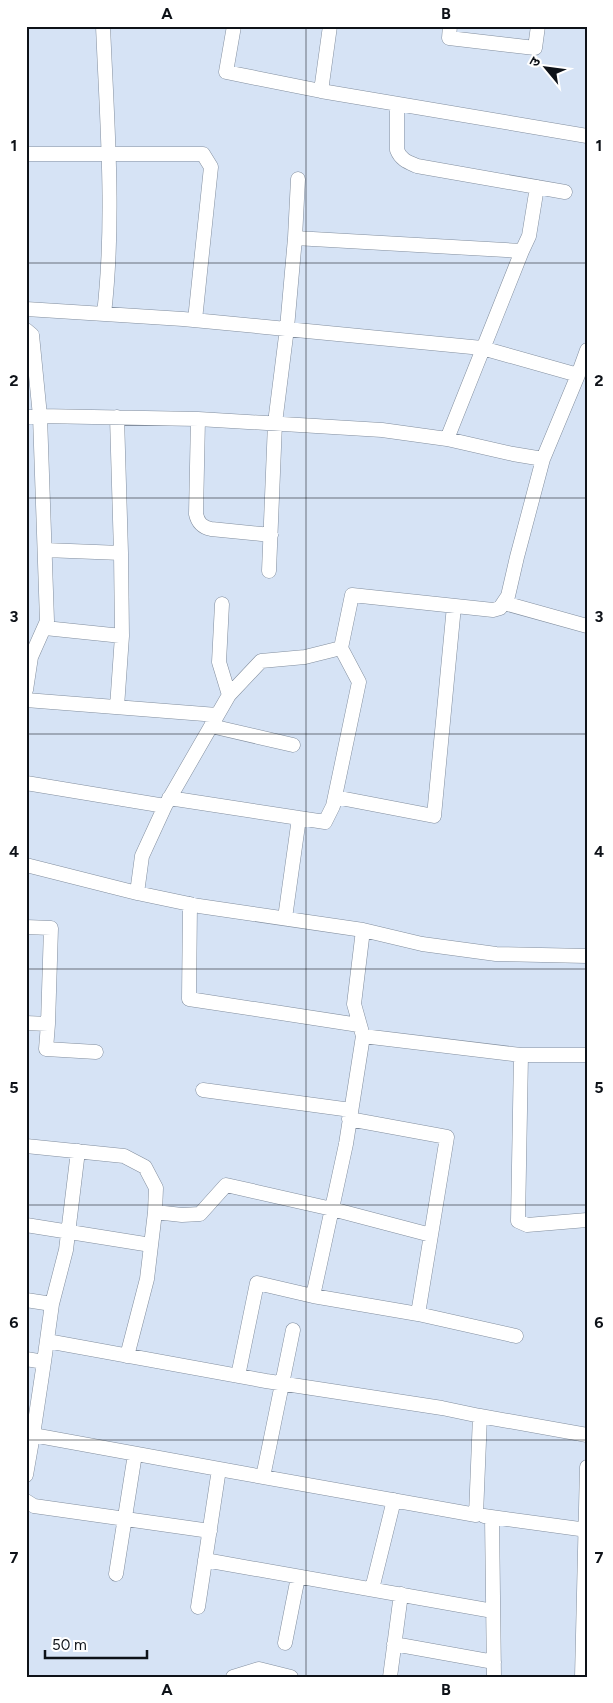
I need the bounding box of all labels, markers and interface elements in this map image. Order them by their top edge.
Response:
text: A [161,4,173,23]
text: B [441,4,451,23]
north arrow [520,42,570,92]
text: उ [526,54,545,70]
text: 1 [11,136,17,155]
text: 1 [596,136,602,155]
text: 2 [9,371,19,390]
text: 2 [594,371,604,390]
text: 3 [10,607,19,626]
text: 3 [595,607,604,626]
text: 4 [9,842,19,861]
text: 4 [594,842,604,861]
text: 5 [9,1078,19,1097]
text: 5 [594,1078,604,1097]
text: 6 [9,1313,19,1332]
text: 6 [594,1313,604,1332]
text: 7 [10,1548,19,1567]
text: 7 [595,1548,604,1567]
scale bar [45,1628,148,1660]
text: 50 m [52,1636,87,1654]
text: A [161,1680,173,1699]
text: B [441,1680,451,1699]

